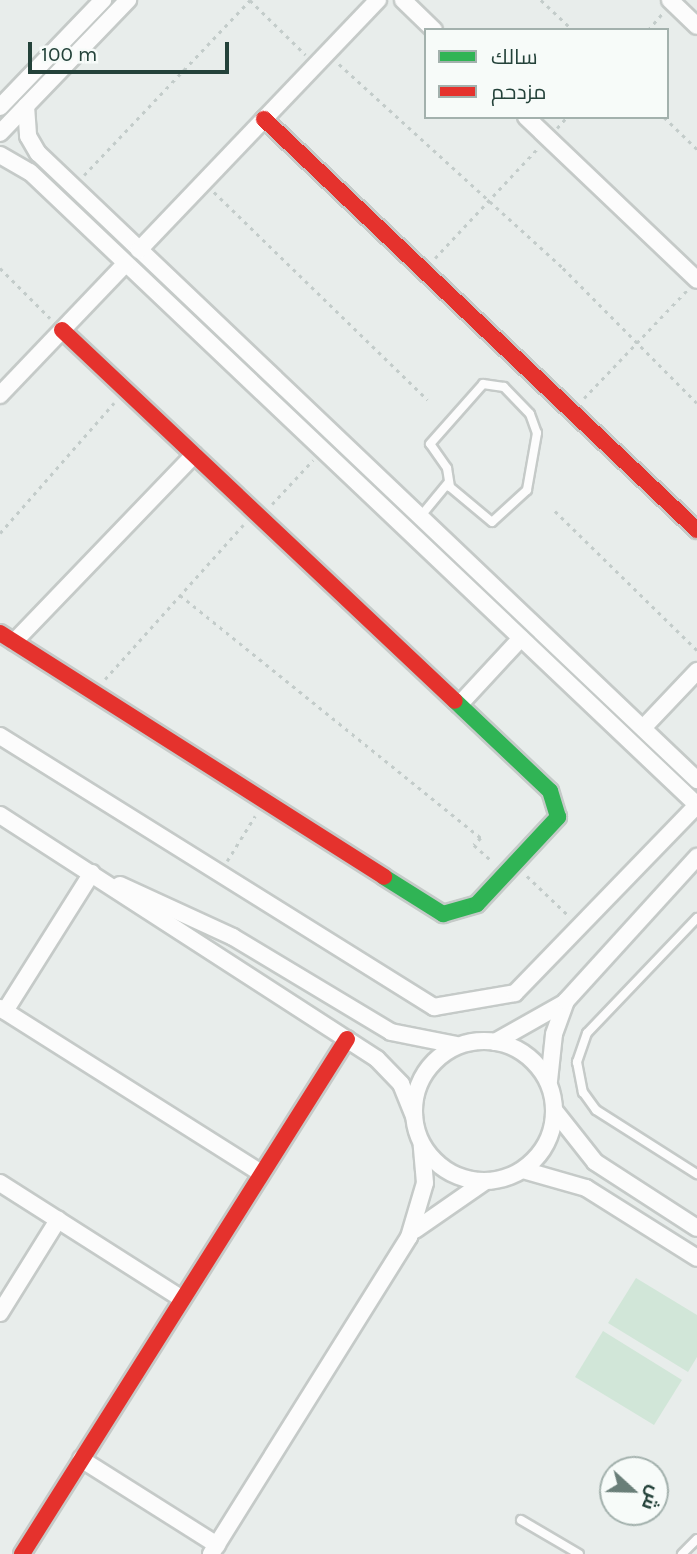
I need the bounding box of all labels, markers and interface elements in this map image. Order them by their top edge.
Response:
scale bar [32,28,233,72]
legend [424,28,669,119]
text: 100 m [41,42,98,66]
text: سالك [491,45,538,69]
text: مزدحم [491,80,546,104]
north arrow [599,1456,669,1526]
text: ش [637,1483,666,1514]

